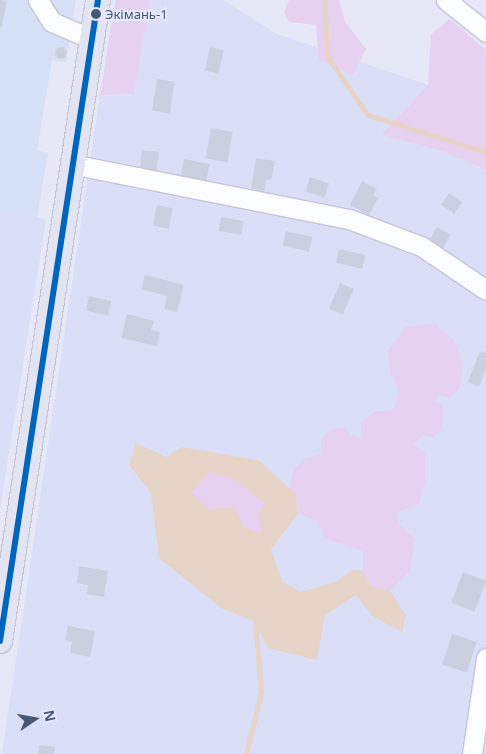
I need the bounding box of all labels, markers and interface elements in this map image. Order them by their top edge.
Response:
place label: Экімань-1 [105,6,168,22]
marker: Экімань-1 [91,9,101,19]
north arrow [10,694,60,744]
text: N [40,708,61,723]

